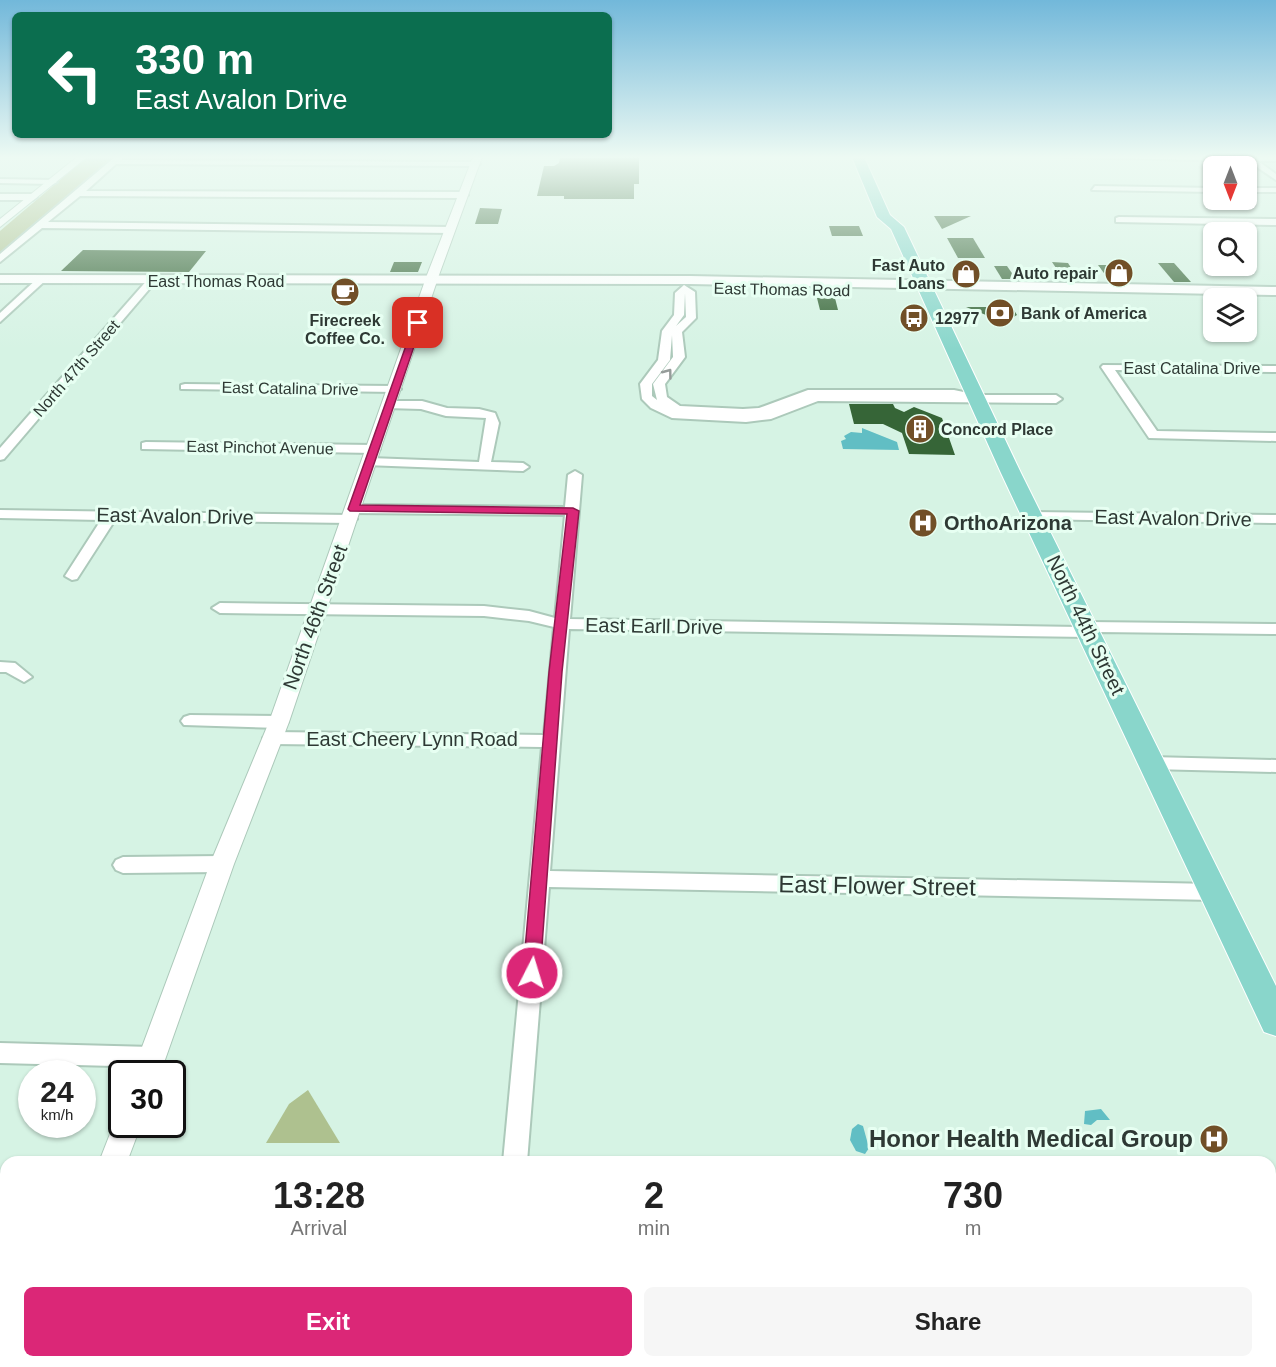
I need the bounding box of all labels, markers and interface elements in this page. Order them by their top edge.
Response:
icon: left [36,36,114,114]
text: 330 m [135,36,254,83]
text: East Avalon Drive [135,85,348,115]
north arrow [1203,156,1257,210]
map controls [1203,156,1257,342]
button: search [1203,222,1257,276]
place label: Fast Auto Loans [872,257,945,292]
shop icon: Auto repair [1103,257,1135,289]
shop icon: Fast Auto Loans [950,258,982,290]
place label: Auto repair [1013,265,1098,282]
street label: East Thomas Road [148,273,284,290]
cafe icon: Firecreek Coffee Co. [329,276,361,308]
street label: East Thomas Road [714,280,850,299]
button: layers [1203,288,1257,342]
pin [392,297,443,348]
bank icon: Bank of America [984,297,1016,329]
bus stop icon: 12977 [898,302,930,334]
place label: Bank of America [1021,305,1147,322]
icon: arrive [401,306,434,339]
place label: 12977 [935,310,980,327]
place label: Firecreek Coffee Co. [305,312,385,347]
street label: North 47th Street [30,316,123,420]
street label: East Catalina Drive [1124,360,1261,377]
one-way arrow [661,368,672,379]
street label: East Catalina Drive [221,379,359,398]
building icon: Concord Place [904,413,936,445]
place label: Concord Place [941,421,1053,438]
street label: East Pinchot Avenue [186,438,334,457]
street label: East Avalon Drive [96,504,254,528]
street label: East Avalon Drive [1094,506,1252,530]
hospital icon: OrthoArizona [907,507,939,539]
place label: OrthoArizona [944,512,1073,534]
street label: North 46th Street [279,541,352,692]
street label: North 44th Street [1043,552,1129,699]
street label: East Earll Drive [585,614,723,638]
street label: East Cheery Lynn Road [306,728,518,750]
street label: East Flower Street [778,870,976,901]
position arrow [500,941,564,1005]
speed limit sign: 30 [108,1060,186,1138]
text: 24 [40,1075,74,1108]
text: km/h [41,1106,73,1123]
hospital icon: Honor Health Medical Group [1198,1123,1230,1155]
place label: Honor Health Medical Group [869,1125,1193,1152]
text: 13:28 [273,1175,365,1216]
text: 2 [644,1175,664,1216]
text: 730 [943,1175,1003,1216]
text: Arrival [291,1217,347,1239]
text: min [638,1217,670,1239]
text: m [965,1217,981,1239]
button: Exit [24,1287,632,1356]
button: Share [644,1287,1252,1356]

